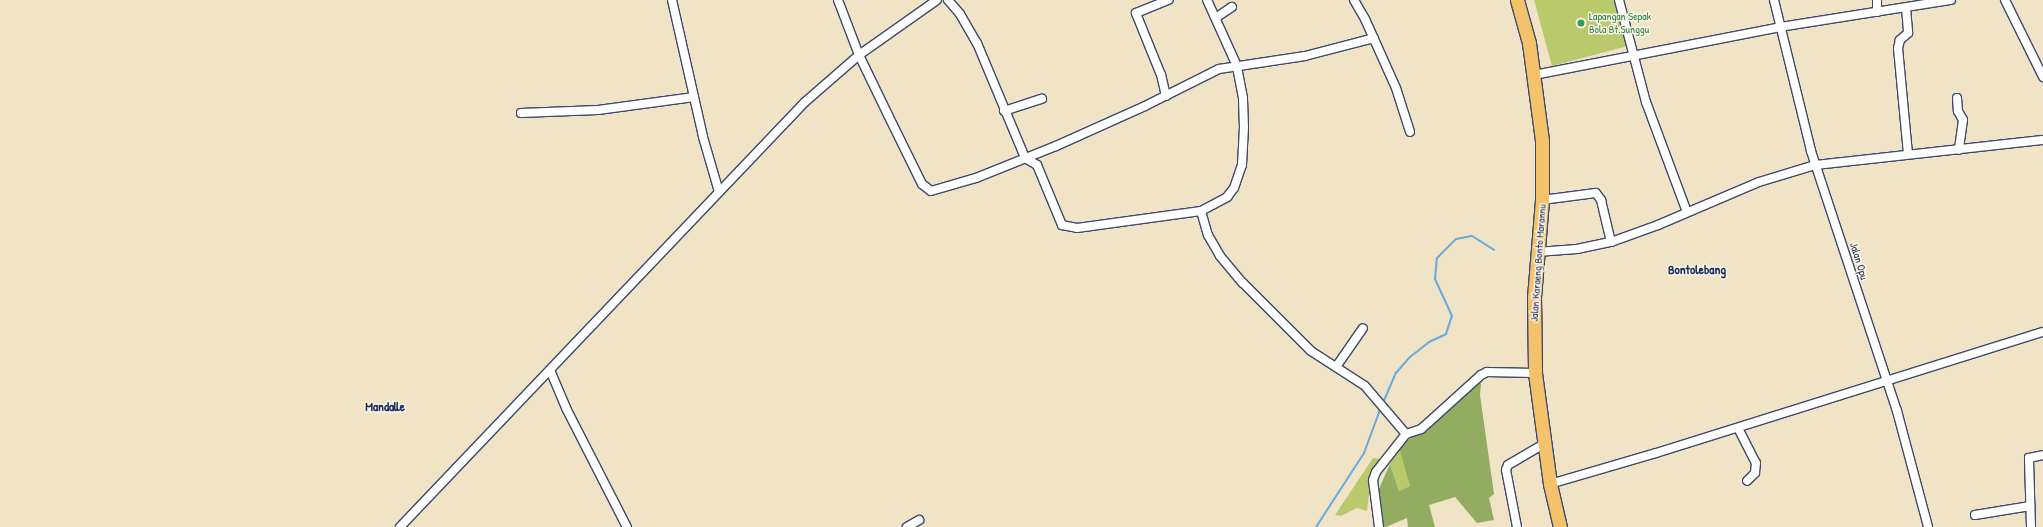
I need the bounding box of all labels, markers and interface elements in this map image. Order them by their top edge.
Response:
place label: Lapangan Sepak Bola Bt.Sunggu [1589,10,1651,36]
marker: Lapangan Sepak Bola Bt.Sunggu [1576,18,1586,28]
street label: Jalan Karaeng Bonto Marannu [1527,204,1549,322]
street label: Jalan Opu [1847,241,1871,281]
district label: Bontolebang [1668,261,1726,277]
district label: Mandalle [365,398,405,414]

